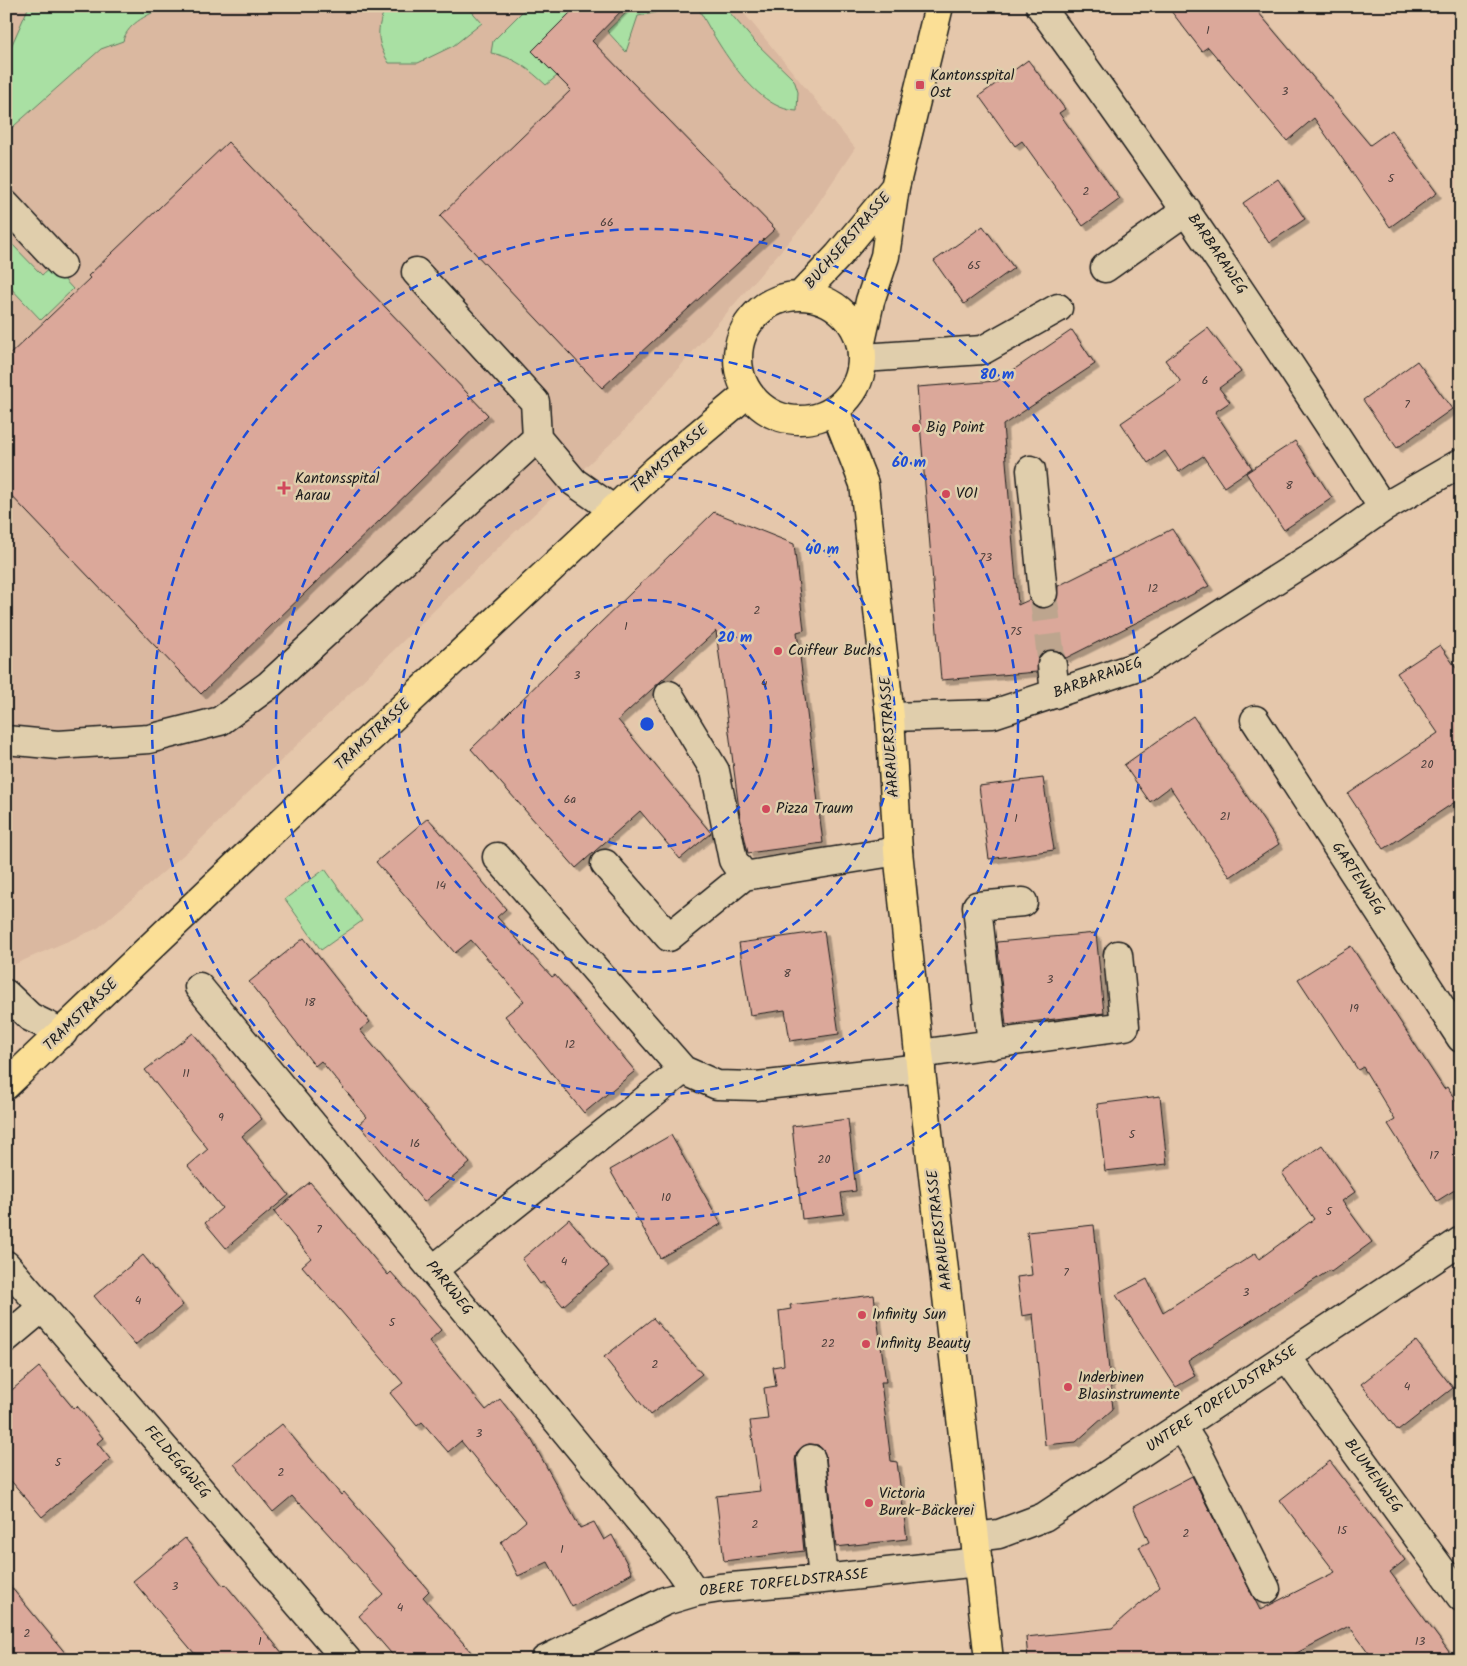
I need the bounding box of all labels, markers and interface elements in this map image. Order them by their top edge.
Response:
house number: 1 [1206,21,1210,40]
place label: Kantonsspital Ost [930,64,1015,105]
marker: Kantonsspital Ost [914,79,926,91]
house number: 3 [1282,82,1289,101]
house number: 5 [1388,169,1396,188]
house number: 2 [1083,182,1090,201]
street label: BUCHSERSTRASSE [799,186,898,295]
street label: BARBARAWEG [1181,208,1253,300]
house number: 66 [600,213,614,232]
house number: 65 [967,256,982,275]
text: 80 m [980,363,1014,387]
house number: 6 [1202,371,1208,390]
house number: 7 [1404,395,1410,414]
place label: Big Point [926,416,985,440]
street label: TRAMSTRASSE [626,418,715,500]
marker: Big Point [910,422,922,434]
text: 60 m [892,451,926,475]
place label: Kantonsspital Aarau [295,467,380,508]
house number: 8 [1285,476,1293,495]
marker: Kantonsspital Aarau [277,481,291,495]
place label: VOI [956,482,978,506]
marker: VOI [940,488,952,500]
text: 40 m [805,538,839,562]
house number: 73 [980,548,992,567]
house number: 12 [1148,579,1158,598]
house number: 2 [754,601,761,620]
house number: 1 [624,617,628,636]
house number: 75 [1010,622,1024,641]
text: 20 m [718,626,752,650]
place label: Coiffeur Buchs [788,639,882,663]
marker: Coiffeur Buchs [772,645,784,657]
street label: BARBARAWEG [1050,651,1146,705]
house number: 3 [574,666,581,685]
house number: 4 [761,674,768,693]
street label: AARAUERSTRASSE [874,674,906,798]
street label: TRAMSTRASSE [330,693,417,777]
centre of rings [638,715,656,733]
house number: 20 [1421,755,1433,774]
house number: 6a [564,790,577,809]
place label: Pizza Traum [776,797,853,821]
marker: Pizza Traum [760,803,772,815]
house number: 21 [1220,807,1231,826]
house number: 1 [1014,809,1018,828]
street label: GARTENWEG [1325,837,1391,921]
house number: 14 [436,876,447,895]
house number: 8 [783,964,791,983]
house number: 3 [1047,970,1054,989]
street label: TRAMSTRASSE [38,972,125,1057]
house number: 18 [305,993,316,1012]
house number: 19 [1349,999,1359,1018]
house number: 12 [565,1035,575,1054]
house number: 11 [182,1064,190,1083]
house number: 9 [218,1108,224,1127]
house number: 5 [1129,1125,1137,1144]
house number: 16 [410,1134,420,1153]
house number: 17 [1429,1146,1439,1165]
house number: 20 [818,1150,830,1169]
street label: AARAUERSTRASSE [921,1167,959,1292]
house number: 10 [661,1188,671,1207]
house number: 5 [1326,1202,1334,1221]
house number: 7 [316,1220,322,1239]
house number: 4 [561,1252,568,1271]
street label: PARKWEG [419,1255,479,1321]
house number: 7 [1063,1263,1069,1282]
house number: 3 [1243,1283,1250,1302]
house number: 4 [135,1291,142,1310]
place label: Infinity Sun [872,1303,946,1327]
marker: Infinity Sun [856,1309,868,1321]
house number: 5 [389,1313,397,1332]
place label: Infinity Beauty [876,1332,971,1356]
house number: 22 [821,1334,835,1353]
marker: Infinity Beauty [860,1338,872,1350]
street label: UNTERE TORFELDSTRASSE [1141,1338,1304,1459]
house number: 2 [652,1355,659,1374]
place label: Inderbinen Blasinstrumente [1078,1366,1180,1407]
house number: 4 [1404,1377,1411,1396]
marker: Inderbinen Blasinstrumente [1062,1381,1074,1393]
street label: FELDEGGWEG [138,1420,216,1504]
house number: 3 [476,1424,483,1443]
street label: BLUMENWEG [1338,1434,1408,1518]
house number: 5 [55,1453,63,1472]
house number: 2 [278,1463,285,1482]
place label: Victoria Burek-Bäckerei [879,1482,975,1523]
marker: Victoria Burek-Bäckerei [863,1497,875,1509]
house number: 2 [752,1515,759,1534]
house number: 15 [1337,1521,1349,1540]
house number: 2 [1183,1524,1190,1543]
house number: 1 [560,1540,564,1559]
street label: OBERE TORFELDSTRASSE [698,1562,871,1604]
house number: 3 [172,1577,179,1596]
house number: 4 [397,1598,404,1617]
house number: 2 [24,1624,31,1643]
house number: 1 [258,1632,262,1651]
house number: 13 [1415,1632,1425,1651]

